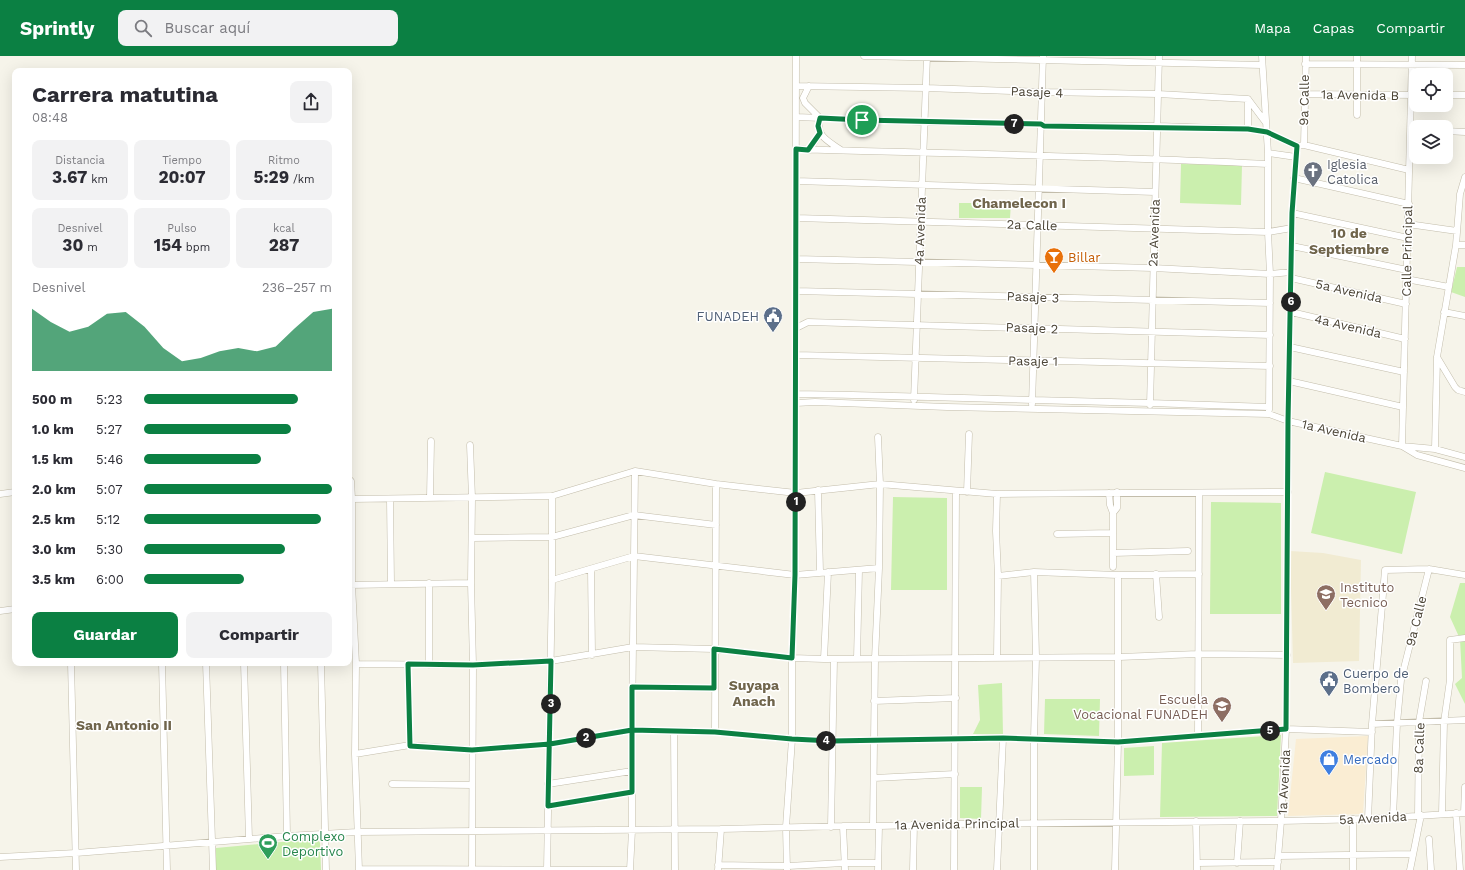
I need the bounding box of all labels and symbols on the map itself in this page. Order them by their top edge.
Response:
street label: 9a Calle [1296,74,1312,126]
street label: Pasaje 4 [1010,84,1064,100]
street label: 1a Avenida B [1321,87,1399,103]
pin [845,103,879,137]
pin: 7 [1004,114,1024,134]
place label: Iglesia Catolica [1327,157,1379,187]
church icon: Iglesia Catolica [1302,160,1324,188]
district label: Chamelecon I [972,195,1066,211]
street label: 4a Avenida [911,196,929,265]
street label: 2a Avenida [1145,198,1163,267]
street label: Calle Principal [1399,205,1415,297]
street label: 2a Calle [1006,217,1058,233]
district label: 10 de Septiembre [1309,225,1389,257]
bar icon: Billar [1043,246,1065,274]
place label: Billar [1068,250,1101,265]
street label: 5a Avenida [1314,276,1384,306]
street label: Pasaje 3 [1007,289,1059,305]
pin: 6 [1281,292,1301,312]
public building icon: FUNADEH [762,305,784,333]
place label: FUNADEH [697,309,759,324]
street label: 4a Avenida [1313,311,1384,341]
street label: Pasaje 2 [1006,320,1058,336]
street label: Pasaje 1 [1008,353,1058,369]
street label: 1a Avenida [1300,416,1368,446]
pin: 1 [786,492,806,512]
place label: Instituto Tecnico [1340,580,1395,610]
school or university icon: Instituto Tecnico [1315,583,1337,611]
street label: 9a Calle [1403,594,1429,648]
place label: Cuerpo de Bombero [1343,666,1409,696]
public building icon: Cuerpo de Bombero [1318,669,1340,697]
district label: Suyapa Anach [729,677,780,709]
place label: Escuela Vocacional FUNADEH [1073,692,1209,722]
pin: 3 [541,694,561,714]
school or university icon: Escuela Vocacional FUNADEH [1211,695,1233,723]
district label: San Antonio II [76,717,172,733]
pin: 5 [1260,721,1280,741]
street label: 8a Calle [1411,722,1427,774]
pin: 2 [576,728,596,748]
pin: 4 [816,731,836,751]
street label: 1a Avenida [1275,748,1293,815]
shop icon: Mercado [1318,748,1340,776]
place label: Mercado [1343,752,1397,767]
street label: 5a Avenida [1339,809,1408,827]
street label: 1a Avenida Principal [895,815,1019,833]
place label: Complexo Deportivo [282,829,345,859]
sports icon: Complexo Deportivo [257,832,279,860]

